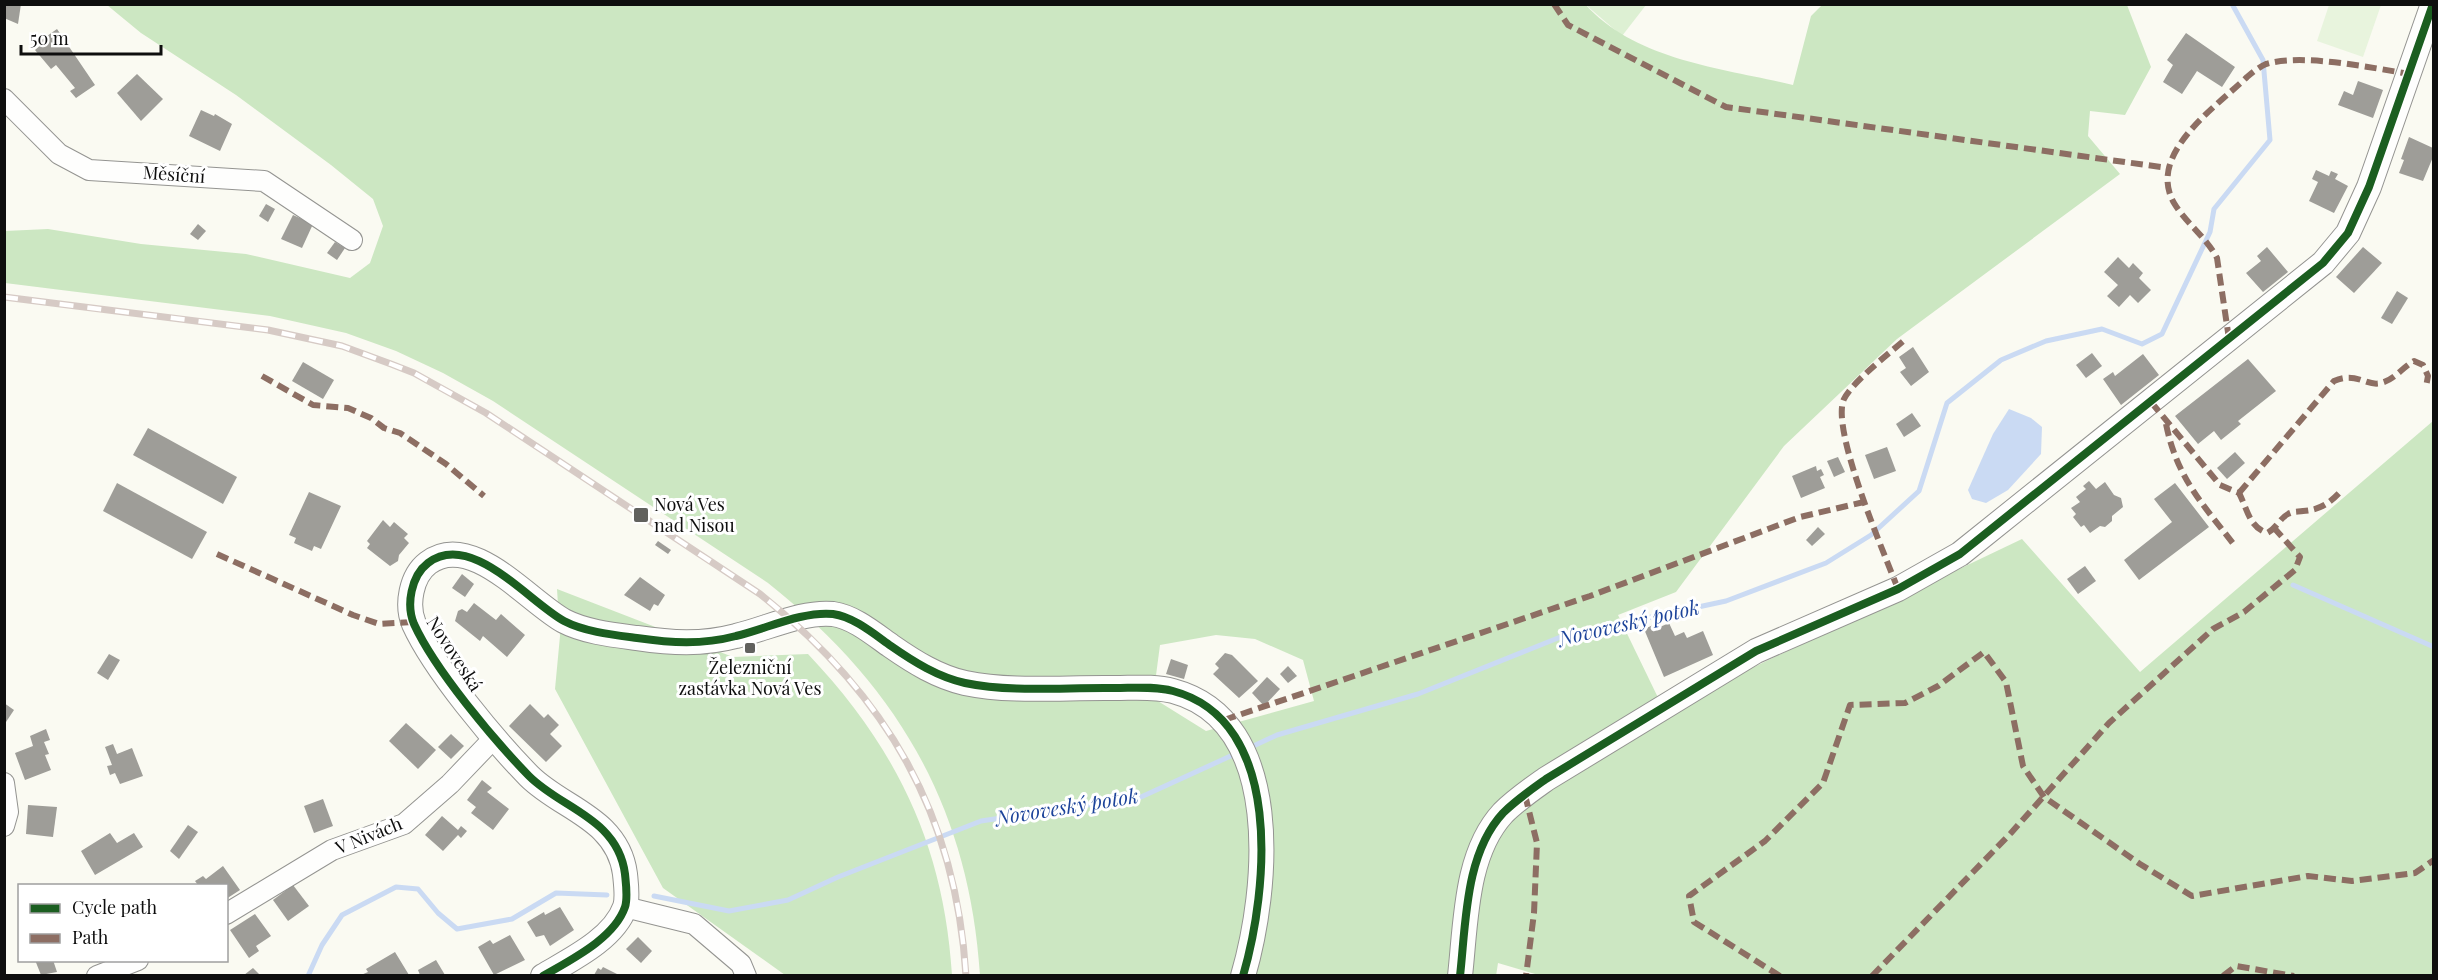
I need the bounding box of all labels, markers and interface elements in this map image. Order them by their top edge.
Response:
scale bar [21,18,160,56]
text: 50 m [30,26,69,50]
street label: Měsíční [142,160,206,188]
place label: Nová Ves nad Nisou [654,492,735,537]
marker: Nová Ves nad Nisou [632,506,650,524]
water label: Novoveský potok [1554,592,1702,651]
street label: Novoveská [422,611,488,696]
marker: Železniční zastávka Nová Ves [743,641,757,655]
place label: Železniční zastávka Nová Ves [679,655,821,700]
water label: Novoveský potok [992,781,1140,830]
street label: V Nivách [331,811,406,860]
legend [18,884,228,962]
text: Cycle path [72,895,157,919]
text: Path [72,925,109,949]

